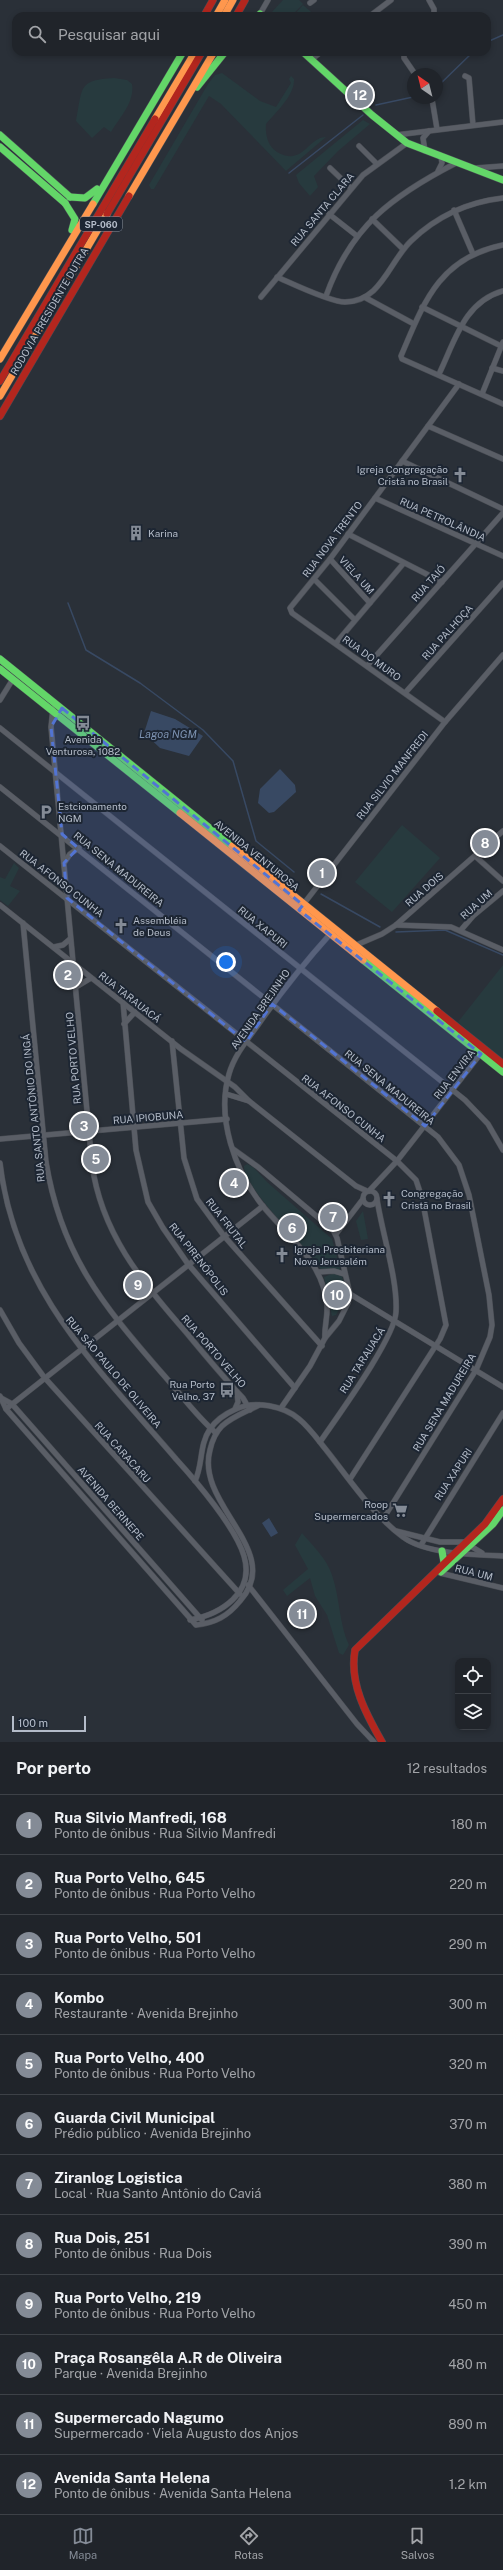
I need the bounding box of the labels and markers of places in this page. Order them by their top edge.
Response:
pin: 12 [347,80,373,110]
place label: Igreja Congregação Cristã no Brasil [357,463,448,487]
church icon: Igreja Congregação Cristã no Brasil [451,466,469,484]
building icon: Karina [127,524,145,542]
place label: Karina [148,527,178,539]
bus stop icon: Avenida Venturosa, 1082 [74,714,92,732]
place label: Avenida Venturosa, 1082 [46,733,120,757]
place label: Estcionamento NGM [58,800,127,824]
parking icon: Estcionamento NGM [37,803,55,821]
pin: 8 [472,828,498,858]
pin: 1 [309,858,335,888]
place label: Assembléia de Deus [133,914,187,938]
church icon: Assembléia de Deus [112,917,130,935]
pin: 2 [55,960,81,990]
pin: 3 [71,1111,97,1141]
pin: 5 [83,1144,109,1174]
pin: 4 [221,1168,247,1198]
place label: Congregação Cristã no Brasil [401,1187,471,1211]
church icon: Congregação Cristã no Brasil [380,1190,398,1208]
pin: 7 [320,1202,346,1232]
pin: 6 [279,1213,305,1243]
place label: Igreja Presbiteriana Nova Jerusalém [294,1243,385,1267]
church icon: Igreja Presbiteriana Nova Jerusalém [273,1246,291,1264]
pin: 9 [125,1270,151,1300]
pin: 10 [324,1280,350,1310]
place label: Rua Porto Velho, 37 [169,1378,215,1402]
bus stop icon: Rua Porto Velho, 37 [218,1381,236,1399]
place label: Roop Supermercados [314,1498,388,1522]
supermarket icon: Roop Supermercados [391,1501,409,1519]
pin: 11 [289,1599,315,1629]

